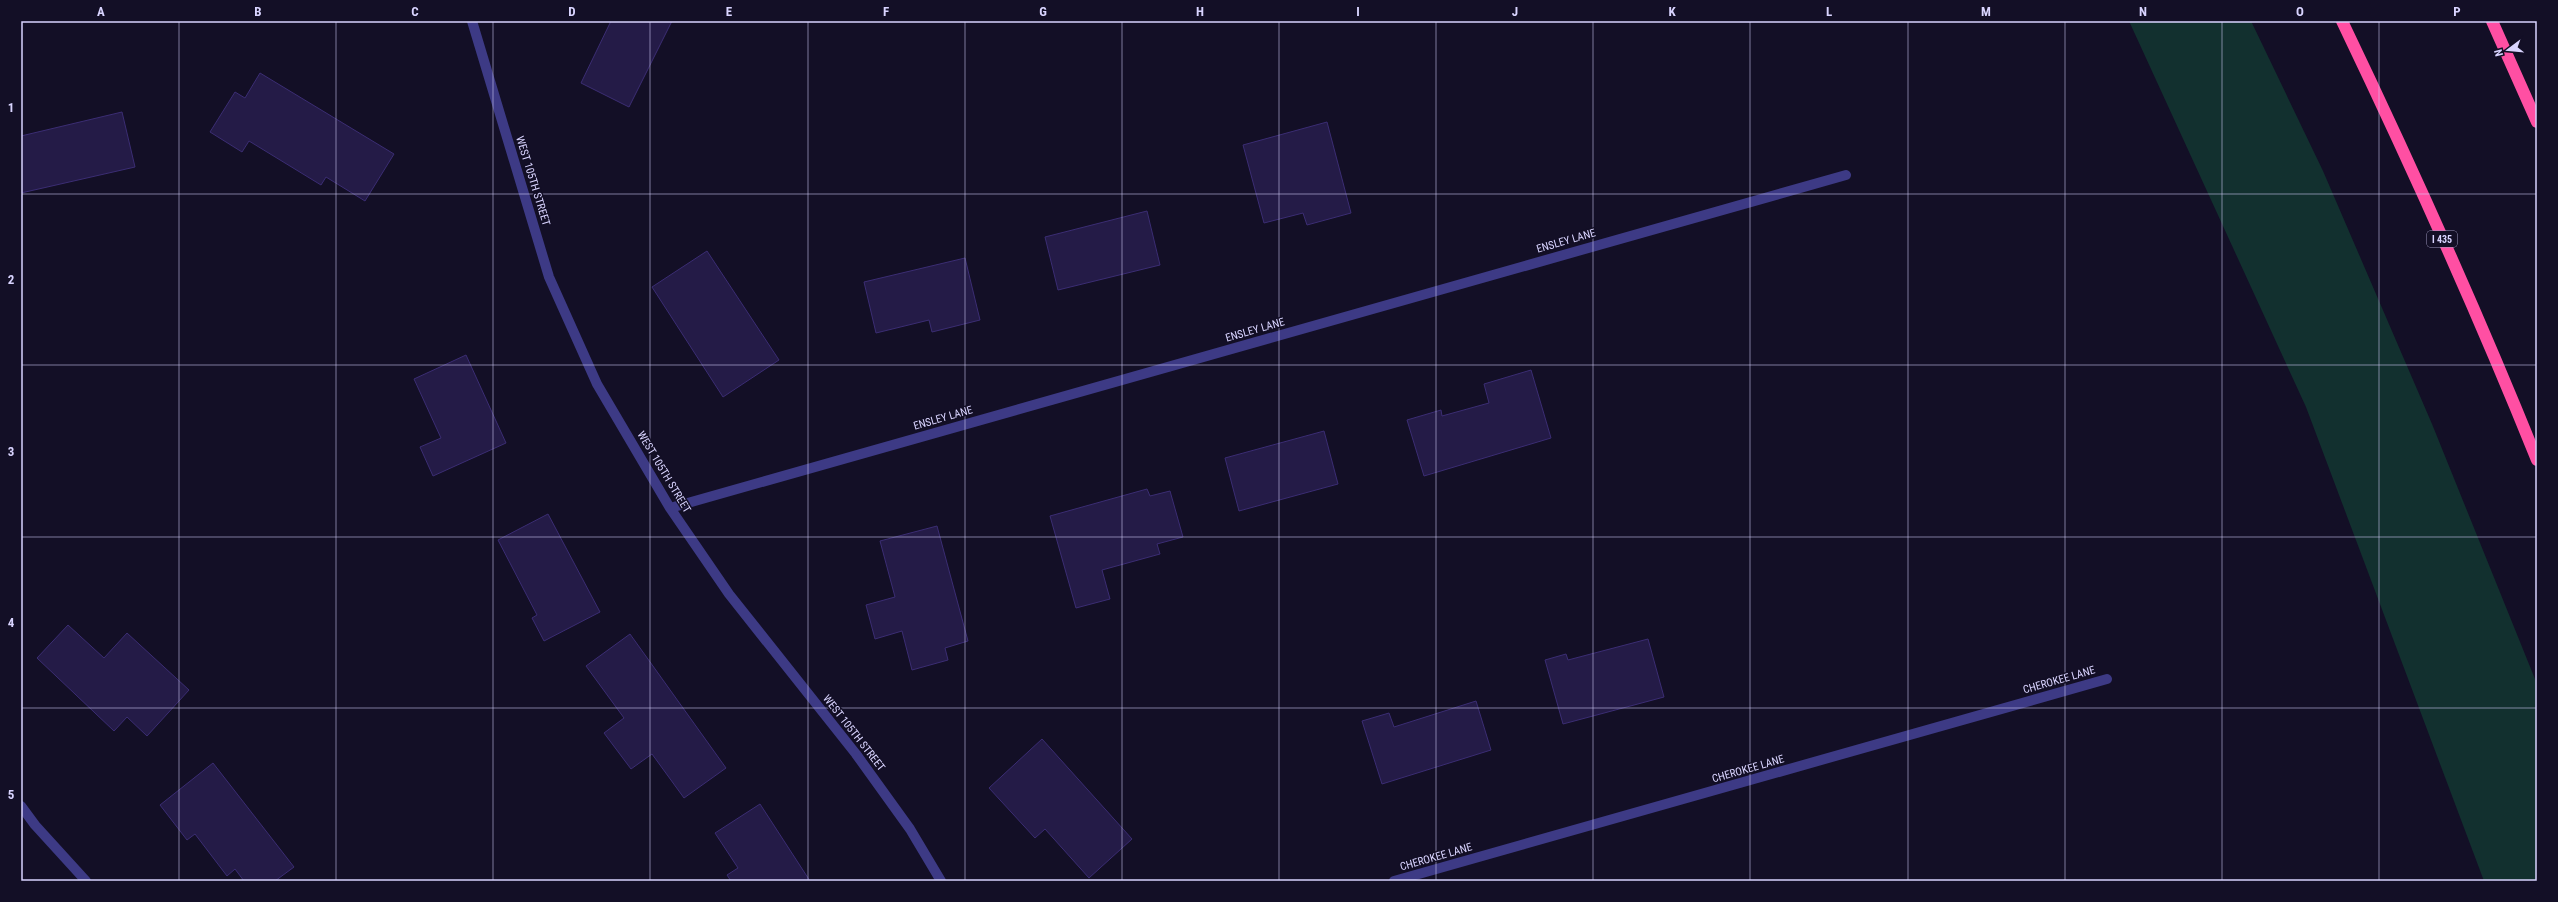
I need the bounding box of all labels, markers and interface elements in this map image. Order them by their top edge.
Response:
text: A [97,4,105,19]
text: B [254,4,262,19]
text: C [411,4,419,19]
text: D [568,4,576,19]
text: E [726,4,733,19]
text: F [883,4,889,19]
text: G [1039,4,1047,19]
text: H [1196,4,1204,19]
text: I [1356,4,1360,19]
text: J [1512,4,1518,19]
text: K [1668,4,1676,19]
text: L [1826,4,1832,19]
text: M [1981,4,1991,19]
text: N [2139,4,2147,19]
text: O [2296,4,2304,19]
text: P [2453,4,2461,19]
north arrow [2488,30,2528,70]
text: N [2492,47,2506,58]
text: 1 [8,100,14,115]
street label: WEST 105TH STREET [513,135,553,228]
street label: ENSLEY LANE [1535,226,1598,256]
road number: I 435 [2427,231,2457,247]
text: 2 [8,272,15,287]
street label: ENSLEY LANE [1224,315,1287,345]
street label: ENSLEY LANE [912,403,975,433]
street label: WEST 105TH STREET [634,429,694,515]
text: 3 [8,444,14,459]
text: 4 [8,615,15,630]
street label: CHEROKEE LANE [2021,663,2097,697]
street label: WEST 105TH STREET [820,692,888,774]
street label: CHEROKEE LANE [1710,752,1786,786]
text: 5 [8,787,15,802]
street label: CHEROKEE LANE [1398,840,1474,874]

